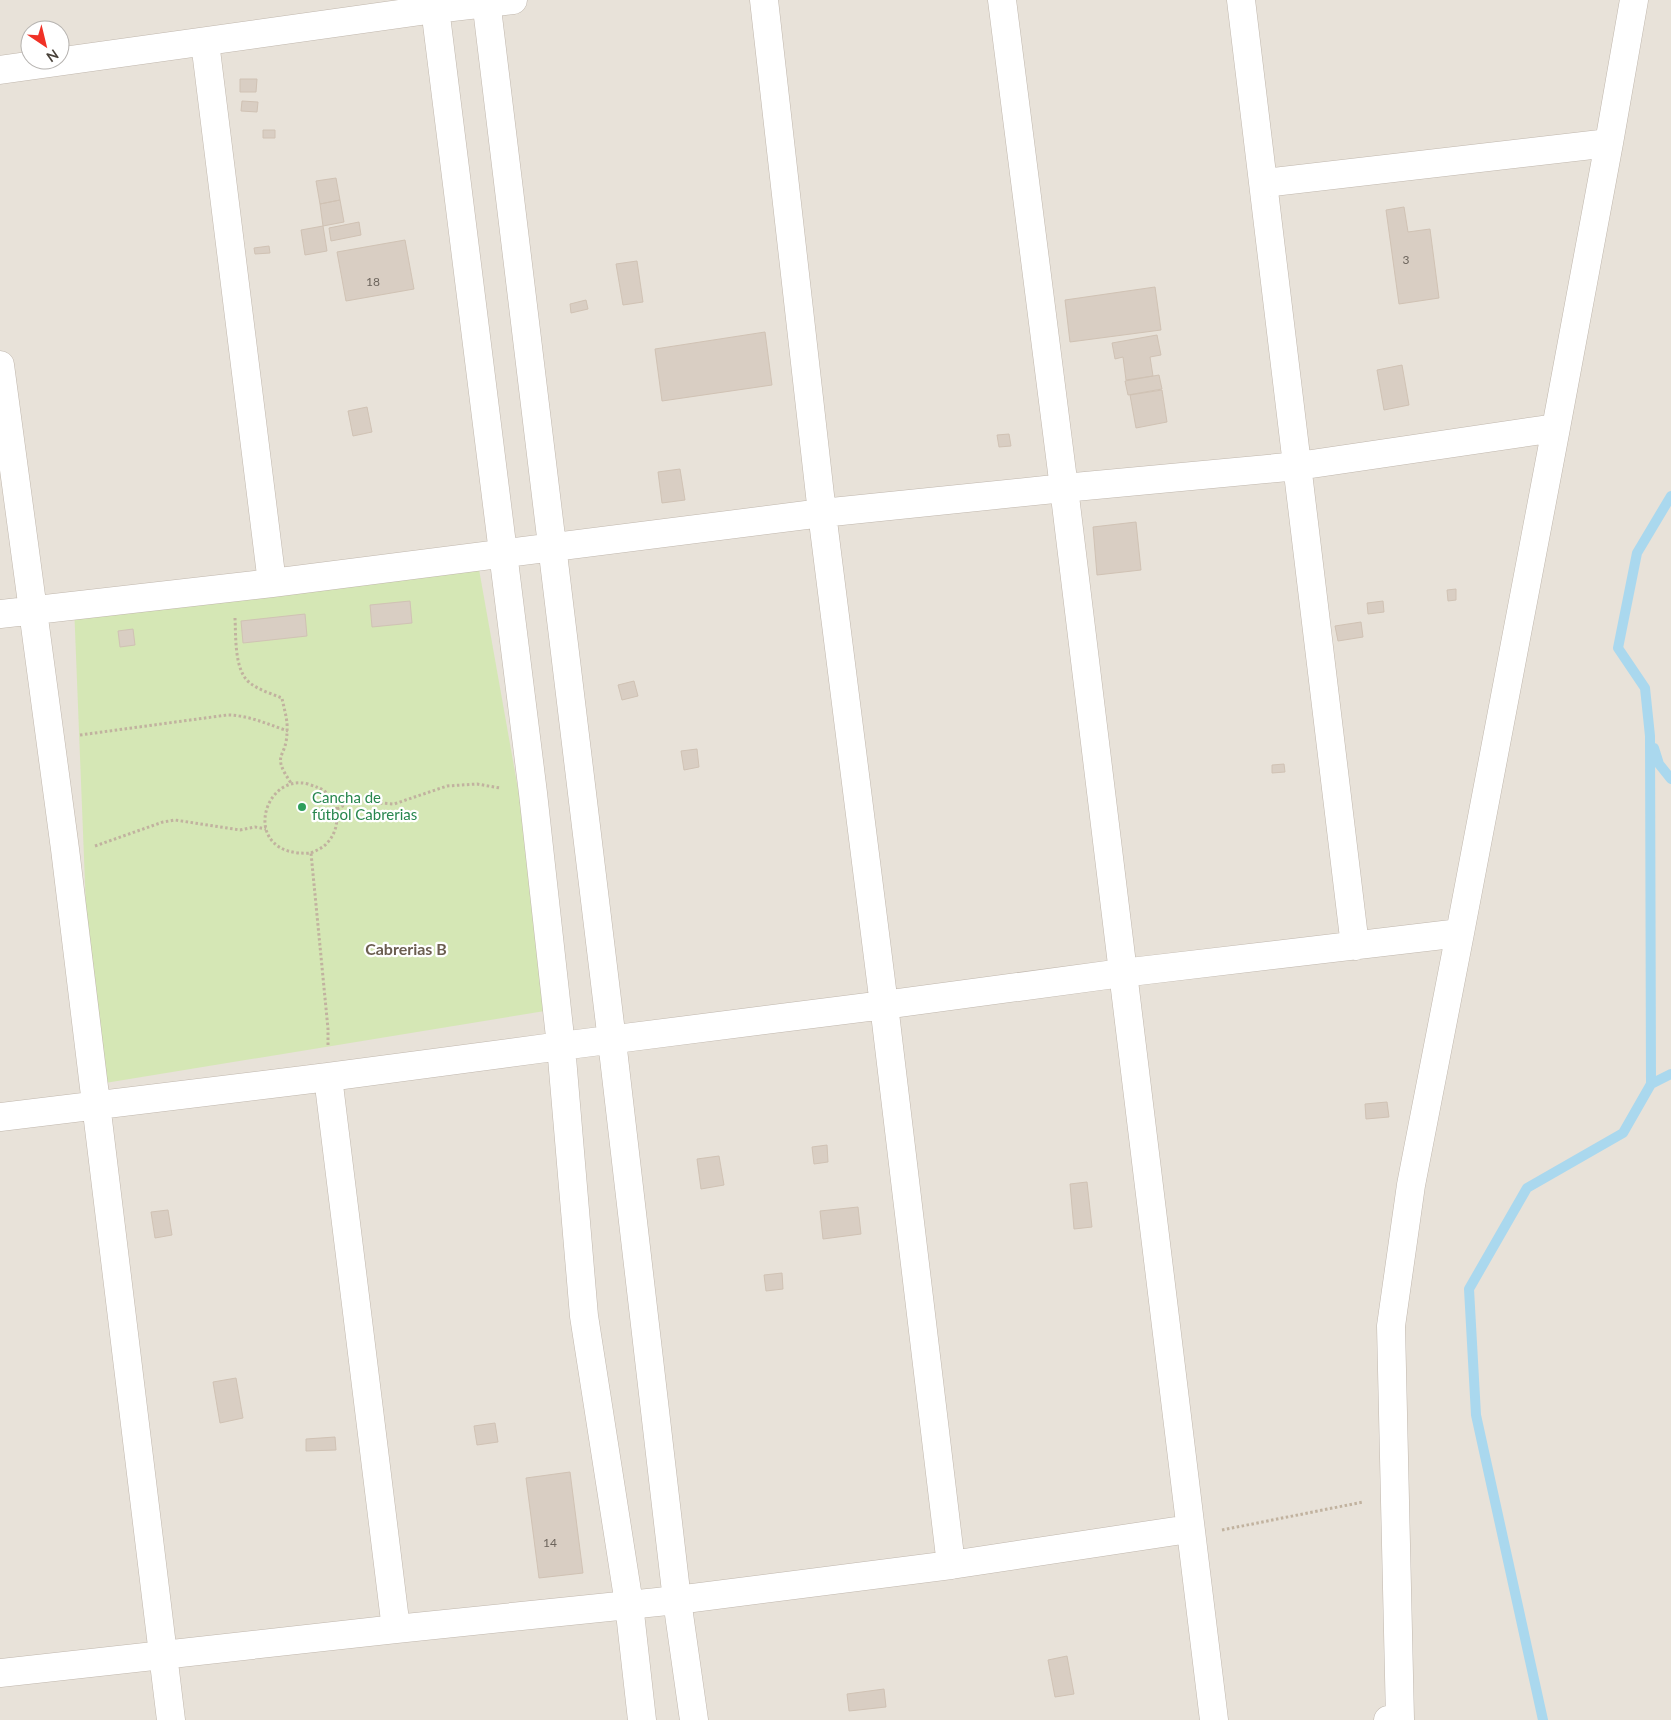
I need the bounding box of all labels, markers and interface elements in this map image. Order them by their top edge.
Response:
north arrow [20,20,70,70]
text: N [43,46,62,66]
house number: 3 [1403,252,1410,267]
house number: 18 [366,274,380,289]
place label: Cancha de fútbol Cabrerias [312,788,417,823]
marker: Cancha de fútbol Cabrerias [296,801,308,813]
district label: Cabrerias B [365,939,447,958]
house number: 14 [543,1535,557,1550]

